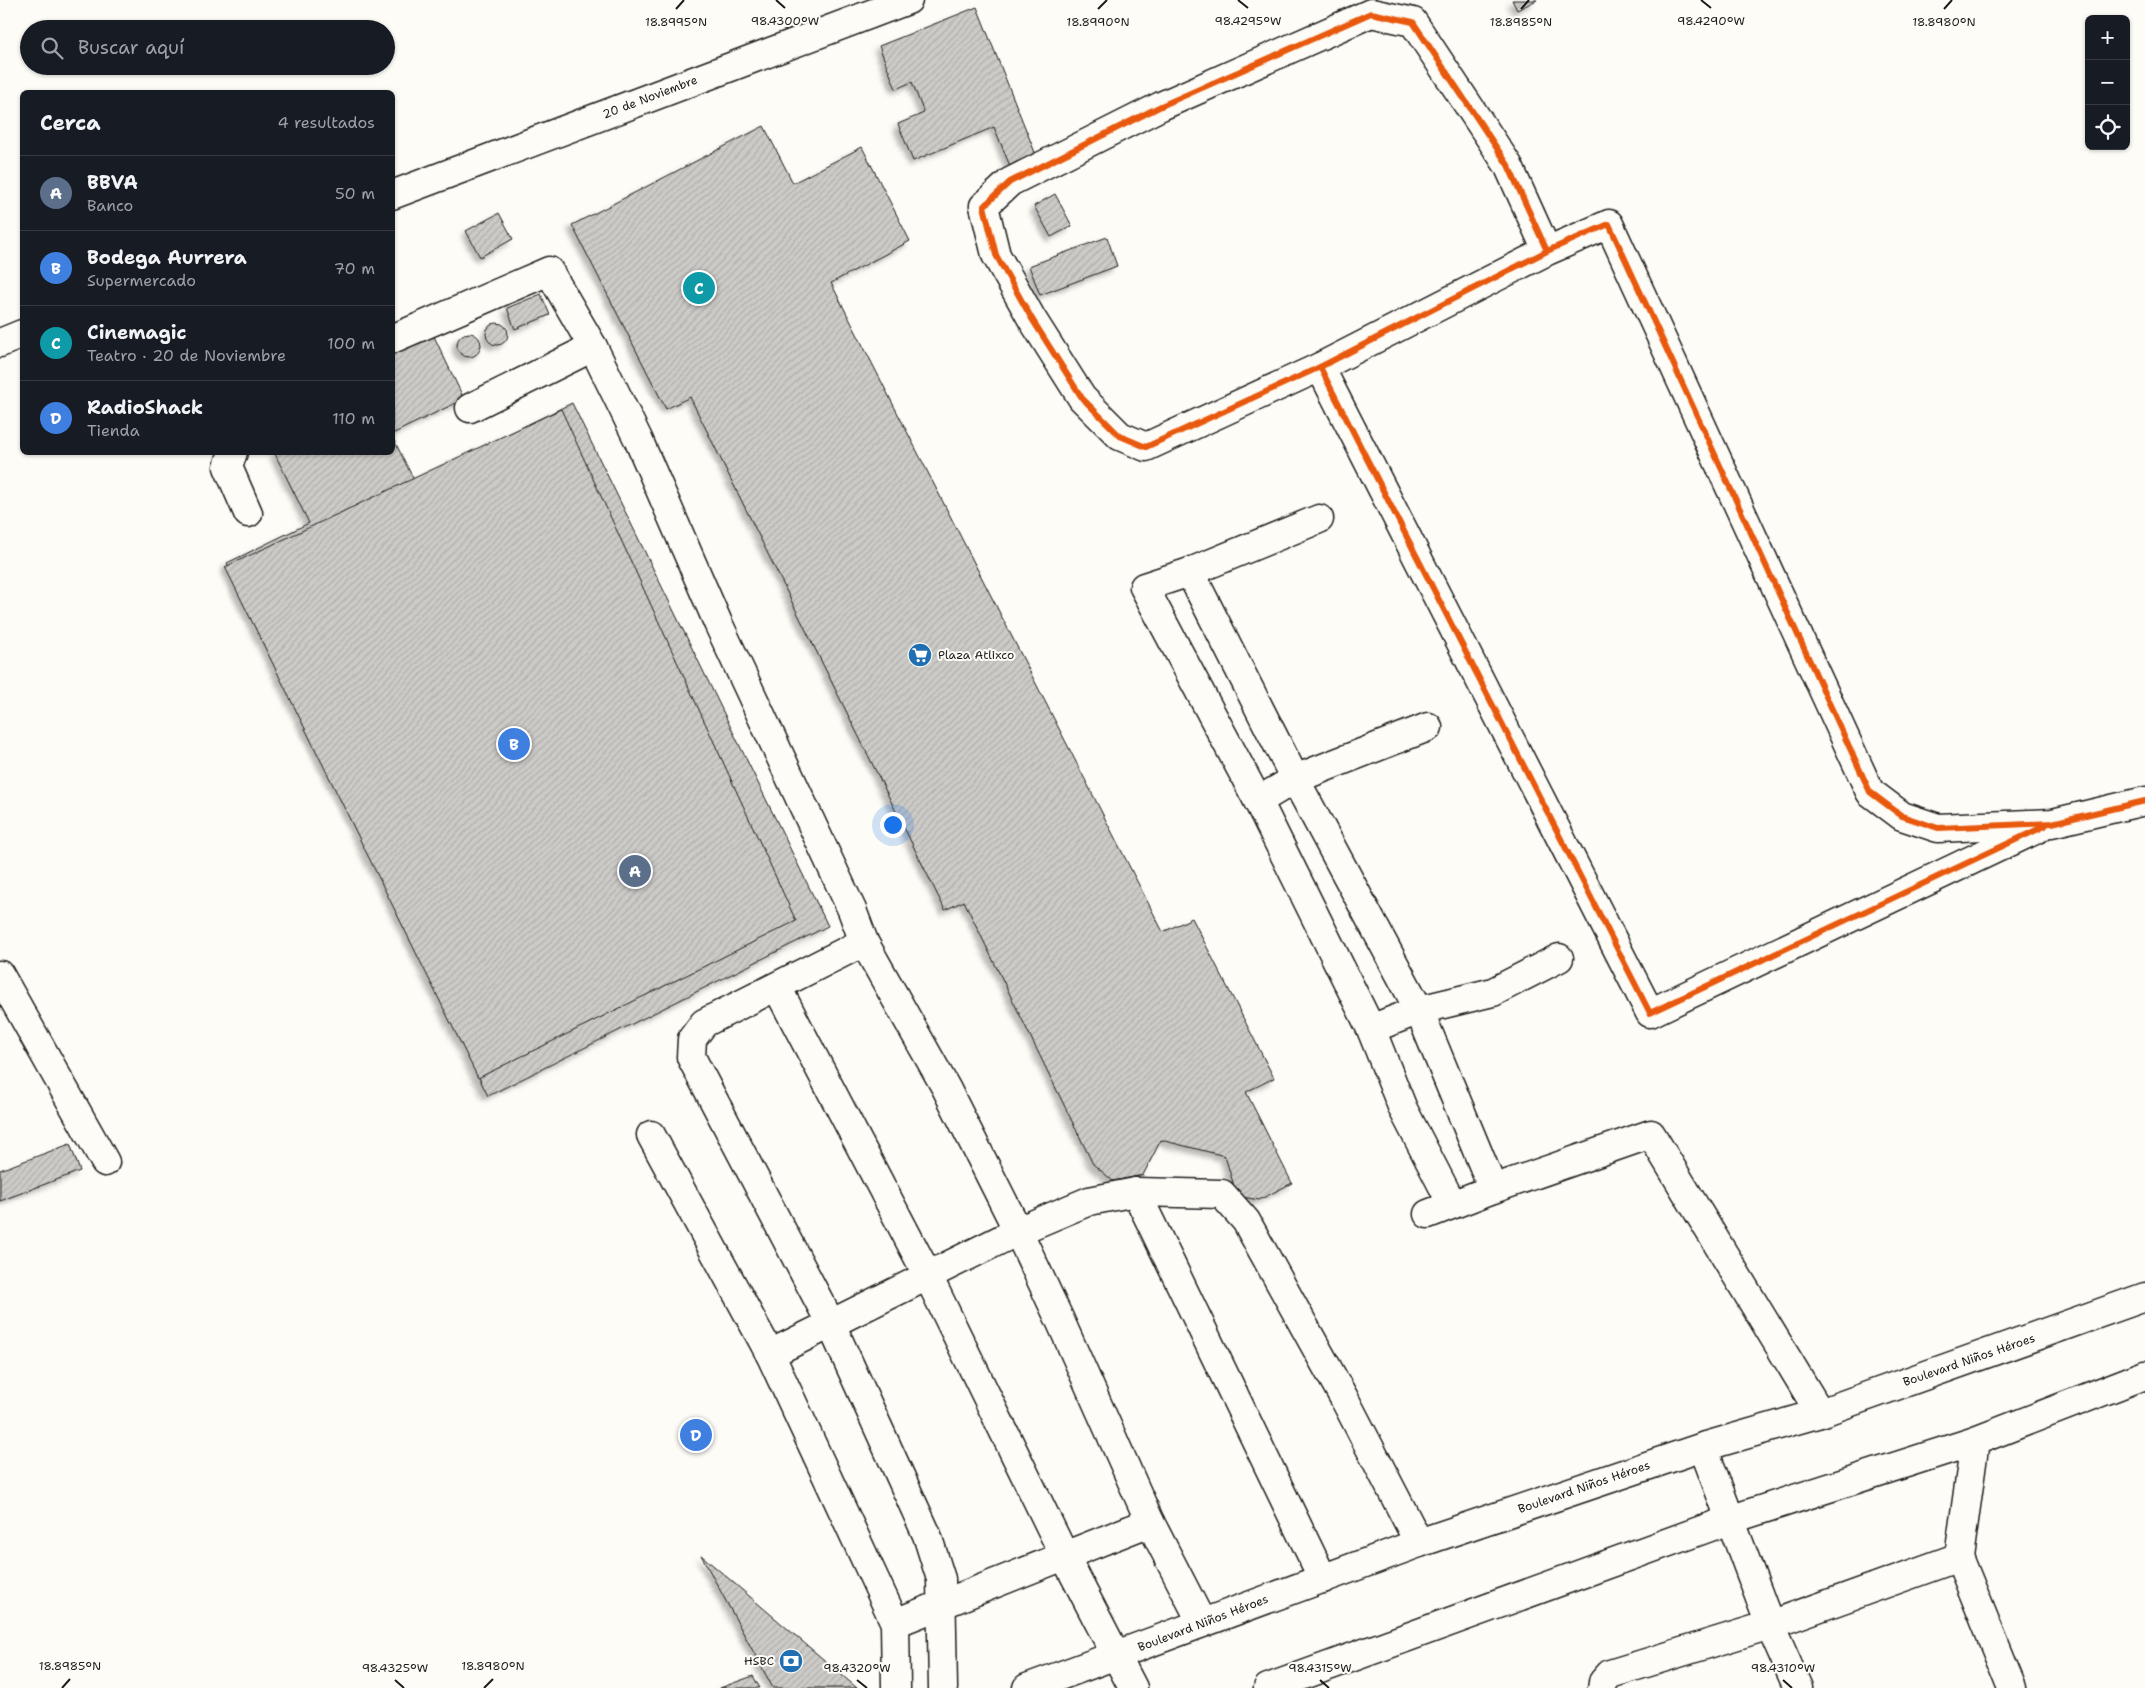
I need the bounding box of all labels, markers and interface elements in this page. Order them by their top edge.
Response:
text: 98.4300°W [751,13,819,29]
text: 98.4295°W [1215,13,1281,29]
text: 98.4290°W [1677,13,1745,29]
text: 18.8995°N [645,14,707,30]
text: 18.8990°N [1066,14,1130,30]
text: 18.8985°N [1490,14,1552,30]
text: 18.8980°N [1912,14,1976,30]
map controls [2085,15,2130,150]
button: + [2085,15,2130,60]
search box [20,20,395,75]
icon: search [38,34,66,62]
text: Buscar aquí [78,35,184,60]
button: − [2085,60,2130,105]
street label: 20 de Noviembre [600,71,700,122]
button: locate [2085,105,2130,150]
text: Cerca [40,109,101,137]
text: 4 resultados [277,112,375,133]
text: BBVA [87,170,138,195]
text: A [50,183,62,204]
text: 50 m [335,183,375,204]
text: Banco [87,195,133,216]
text: Bodega Aurrera [87,245,247,270]
text: B [51,258,61,279]
text: 70 m [334,258,375,279]
pin: C [683,269,715,307]
text: Supermercado [87,270,196,291]
text: Cinemagic [87,320,187,345]
text: C [51,333,61,354]
text: 100 m [327,333,375,354]
text: Teatro · 20 de Noviembre [87,345,286,366]
text: RadioShack [87,395,203,420]
text: D [50,408,62,429]
text: 110 m [332,408,375,429]
text: Tienda [87,420,140,441]
supermarket icon: Plaza Atlixco [907,642,933,668]
place label: Plaza Atlixco [938,647,1014,663]
pin: B [498,725,530,763]
your location [880,812,906,838]
pin: A [619,852,651,890]
street label: Boulevard Niños Héroes [1901,1330,2037,1390]
pin: D [680,1416,712,1454]
street label: Boulevard Niños Héroes [1516,1457,1652,1517]
street label: Boulevard Niños Héroes [1135,1591,1271,1655]
bank icon: HSBC [778,1648,804,1674]
place label: HSBC [744,1653,774,1669]
text: 18.8985°N [39,1658,101,1674]
text: 18.8980°N [461,1658,525,1674]
text: 98.4325°W [362,1660,428,1676]
text: 98.4320°W [823,1660,891,1676]
text: 98.4315°W [1288,1660,1352,1676]
text: 98.4310°W [1751,1660,1815,1676]

